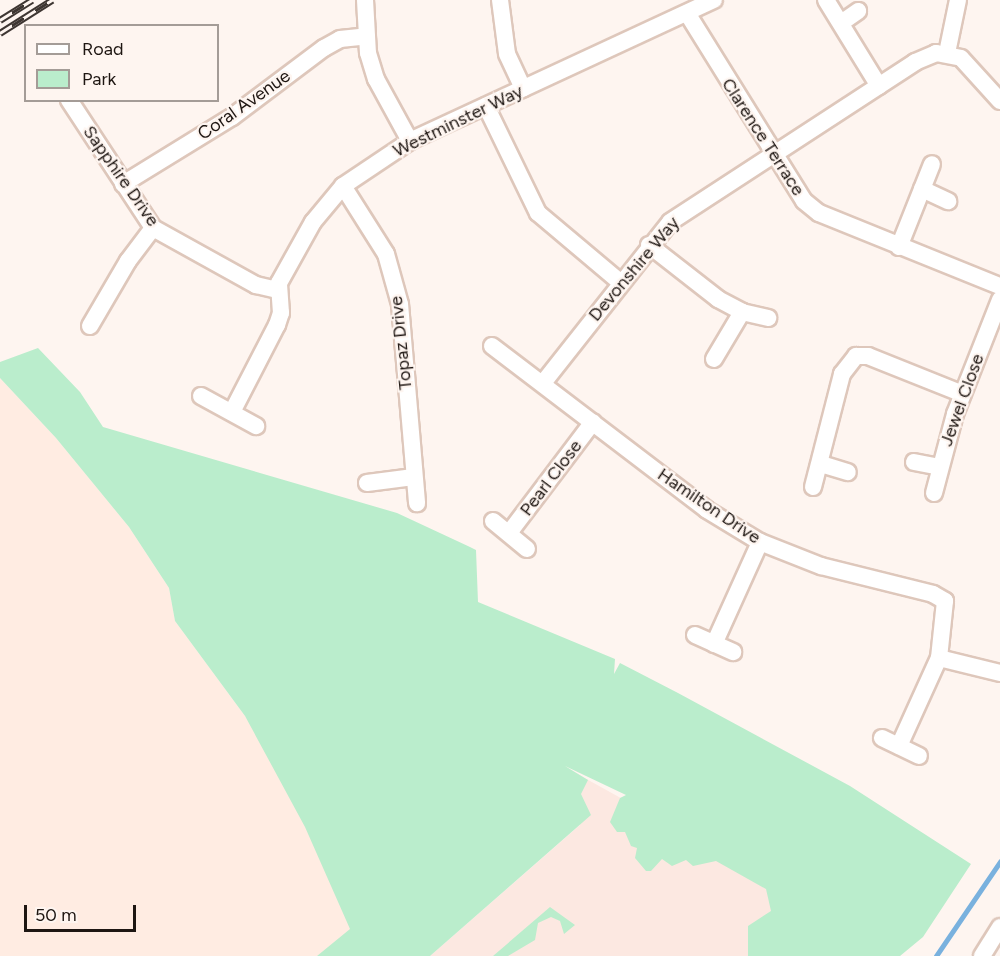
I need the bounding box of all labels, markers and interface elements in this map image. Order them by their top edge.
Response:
legend [24,24,219,102]
text: Road [82,38,123,60]
street label: Coral Avenue [194,65,294,145]
text: Park [82,68,116,90]
street label: Clarence Terrace [717,74,809,200]
street label: Westminster Way [390,80,526,162]
street label: Sapphire Drive [78,122,164,230]
street label: Devonshire Way [584,212,684,326]
street label: Topaz Drive [385,295,417,391]
street label: Jewel Close [935,351,989,449]
street label: Pearl Close [515,436,587,520]
street label: Hamilton Drive [653,464,765,548]
scale bar [27,893,140,931]
text: 50 m [35,904,77,926]

